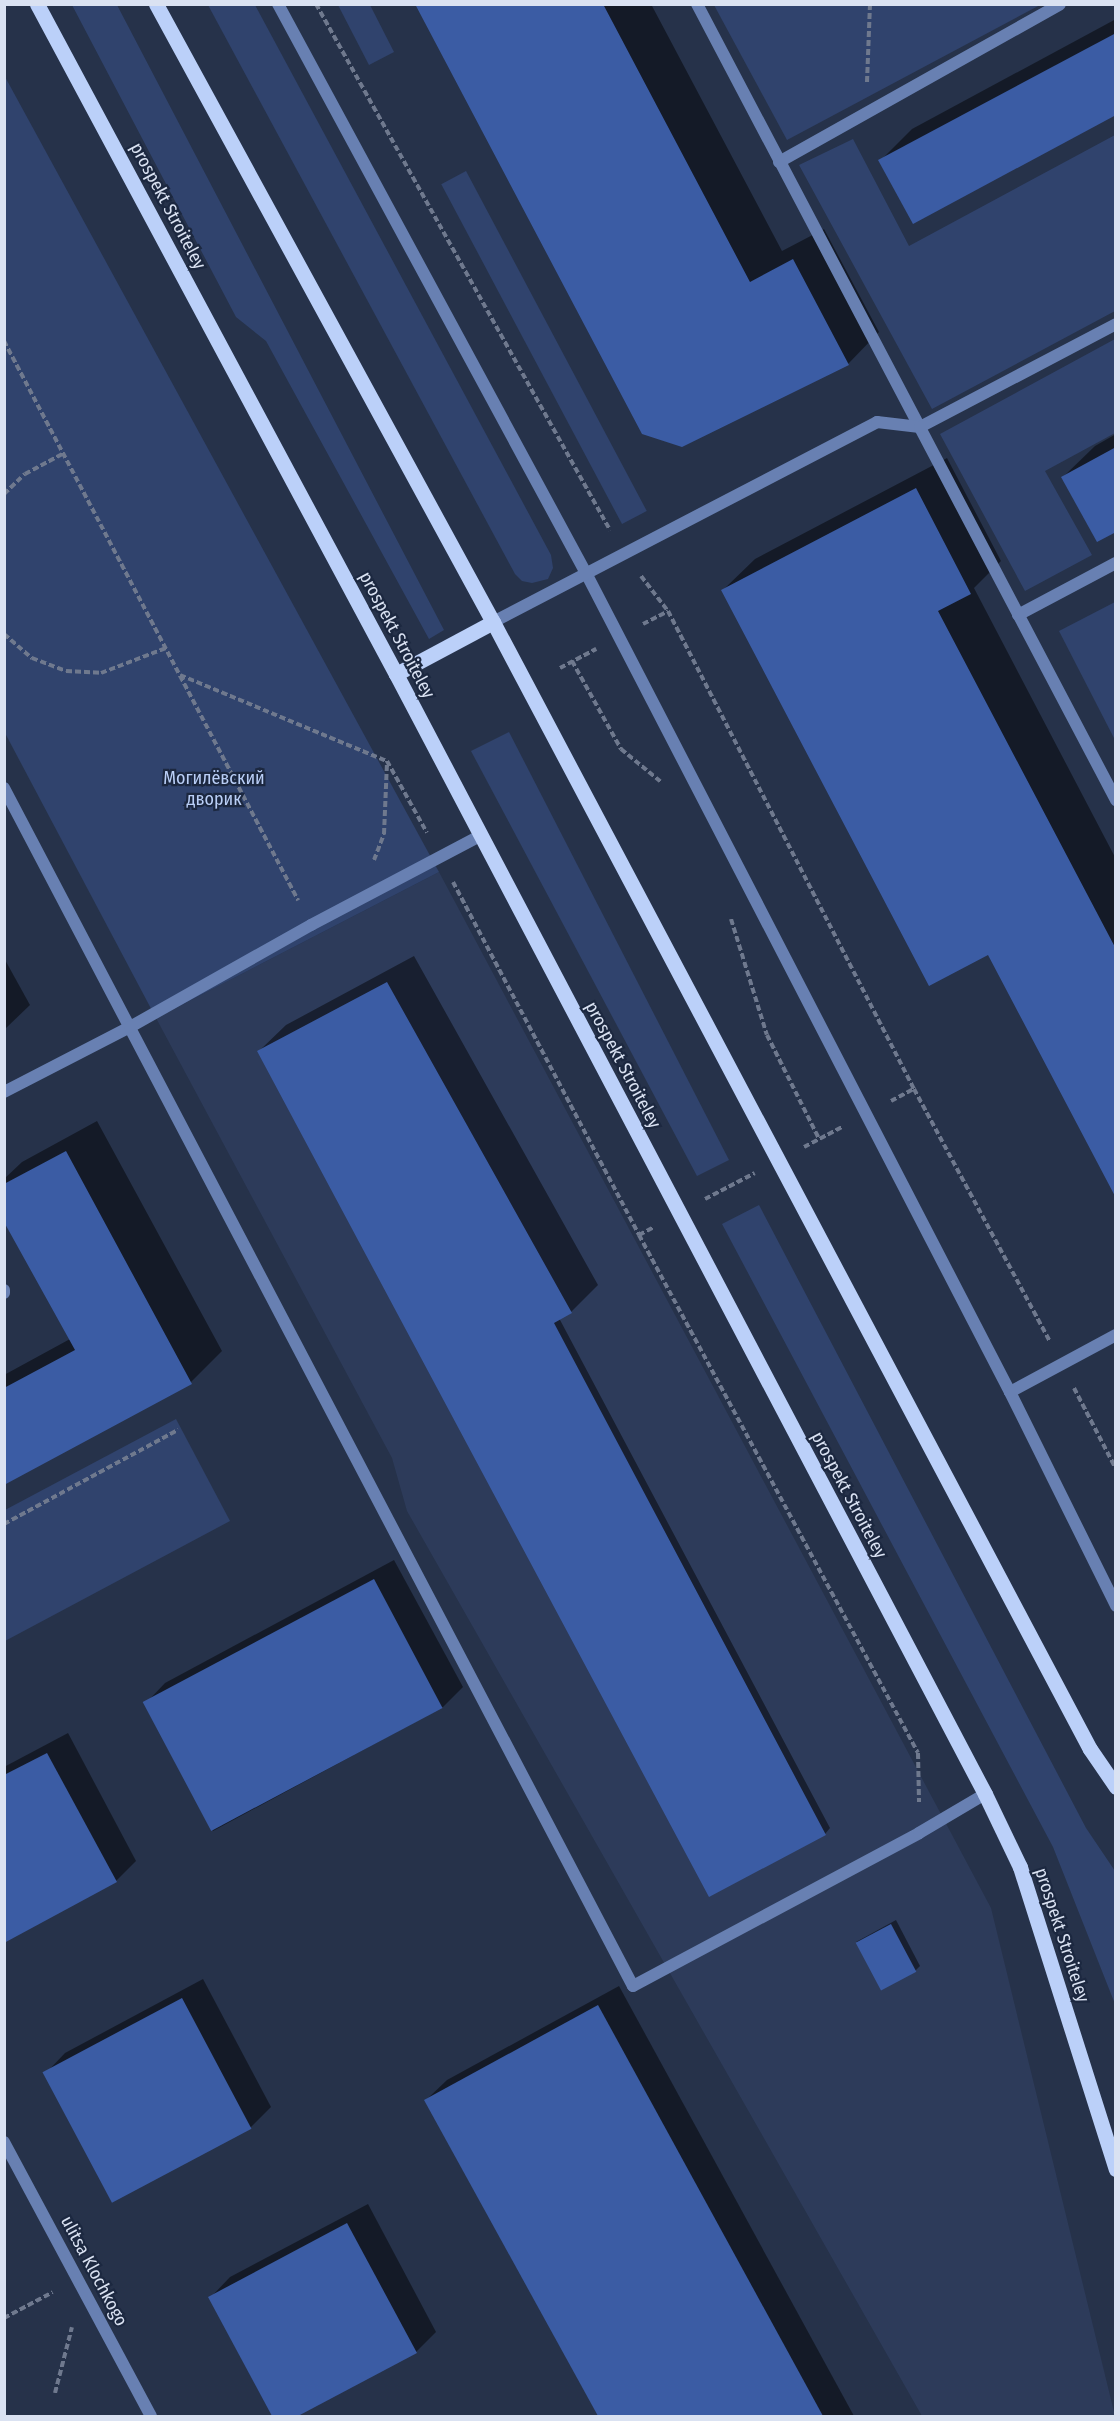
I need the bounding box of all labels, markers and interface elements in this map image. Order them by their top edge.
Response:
street label: prospekt Stroiteley [126,139,210,273]
street label: prospekt Stroiteley [355,568,439,702]
park label: Могилёвский дворик [163,768,265,810]
street label: prospekt Stroiteley [581,998,665,1132]
street label: prospekt Stroiteley [807,1428,891,1562]
street label: prospekt Stroiteley [1030,1865,1094,2005]
street label: ulitsa Klochkogo [56,2212,132,2330]

